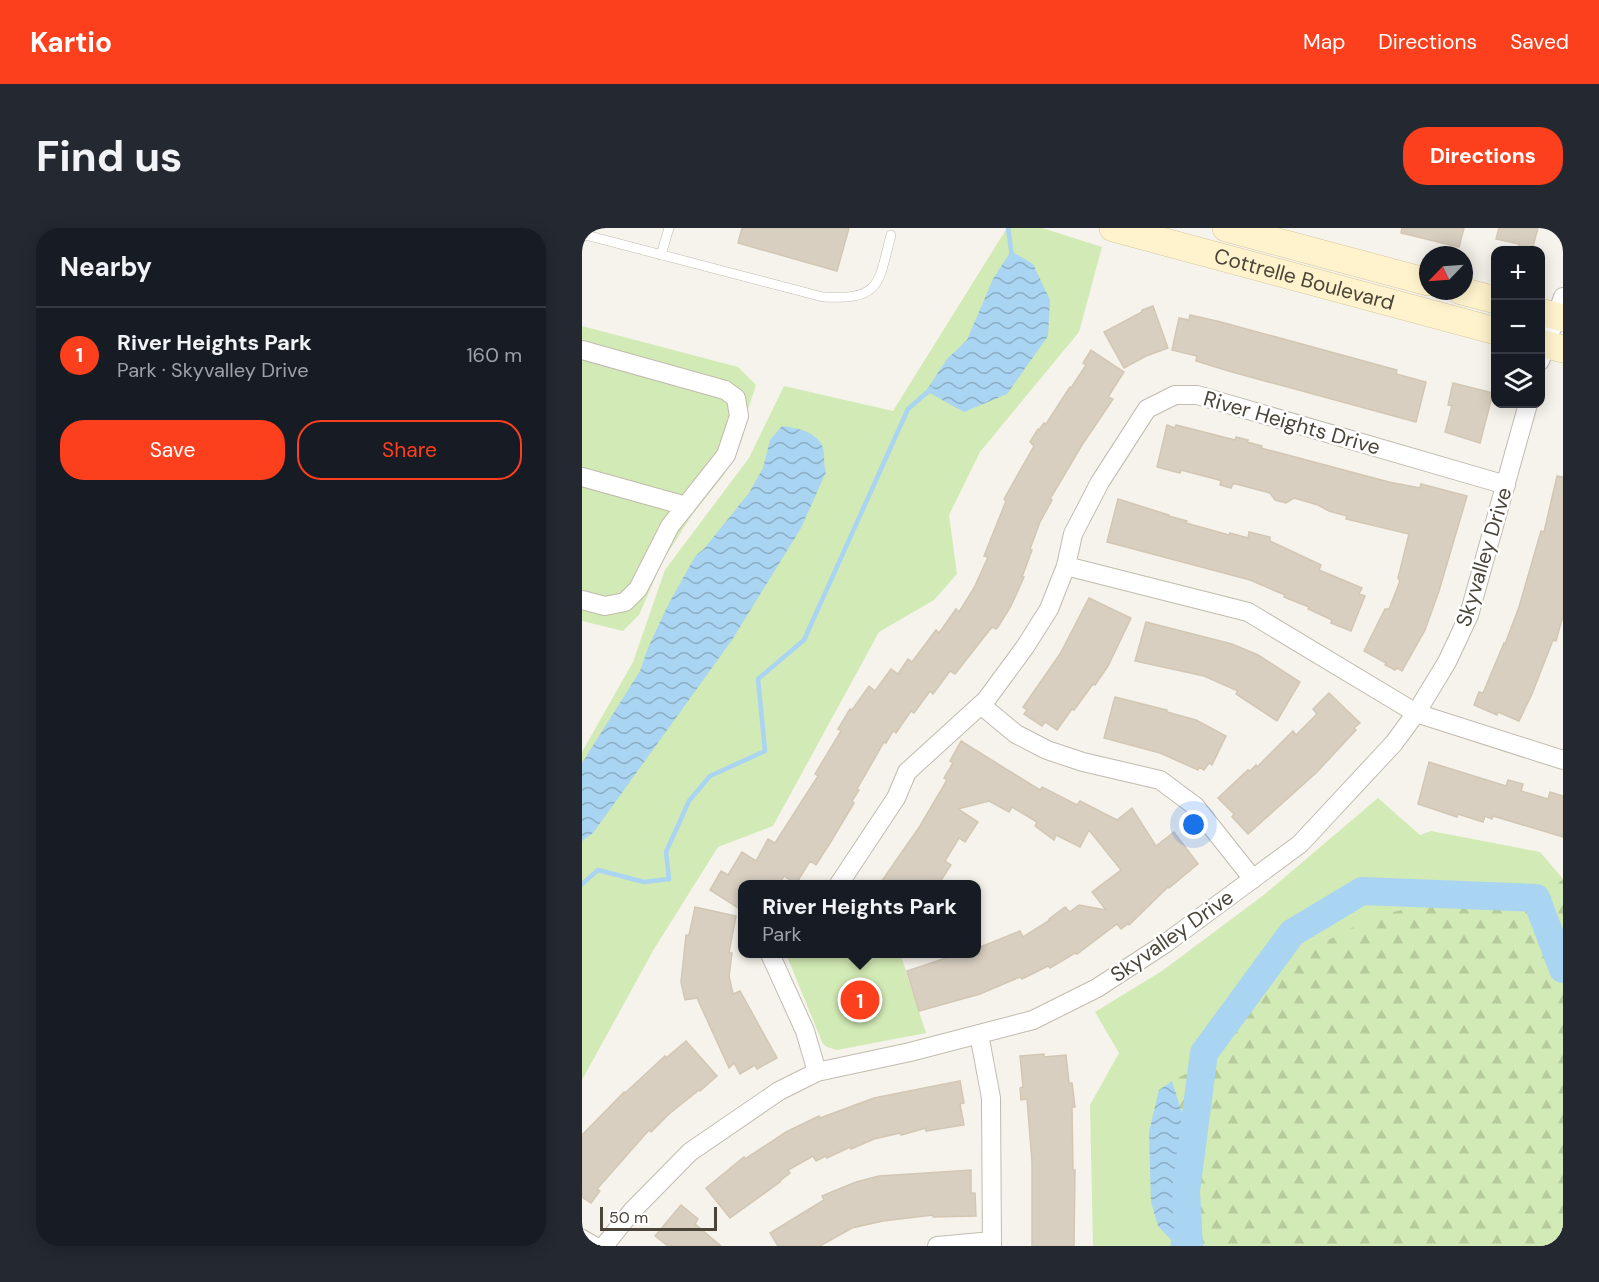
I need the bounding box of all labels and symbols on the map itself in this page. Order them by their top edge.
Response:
street label: Cottrelle Boulevard [1211,242,1398,317]
north arrow [1419,246,1473,300]
street label: River Heights Drive [1200,384,1384,462]
street label: Skyvalley Drive [1450,484,1518,630]
your location [1179,810,1208,839]
street label: Skyvalley Drive [1105,883,1239,989]
pin: 1 [840,978,880,1022]
scale bar [600,1204,717,1232]

